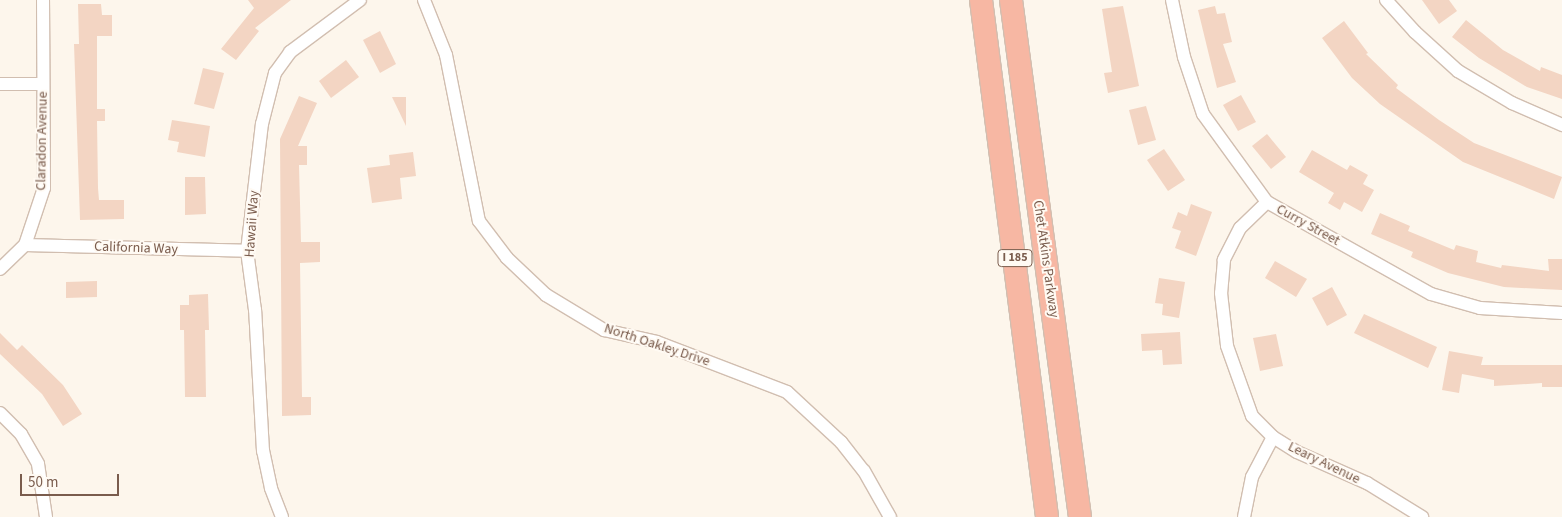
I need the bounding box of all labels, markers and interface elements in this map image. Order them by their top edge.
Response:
street label: Claradon Avenue [33,91,51,191]
street label: Hawaii Way [241,190,263,258]
street label: Chet Atkins Parkway [1029,199,1063,319]
street label: Curry Street [1273,201,1343,249]
street label: California Way [94,238,178,258]
road number: I 185 [996,248,1034,268]
street label: North Oakley Drive [602,320,712,370]
street label: Leary Avenue [1285,438,1363,488]
scale bar [22,464,121,496]
text: 50 m [28,472,58,493]

